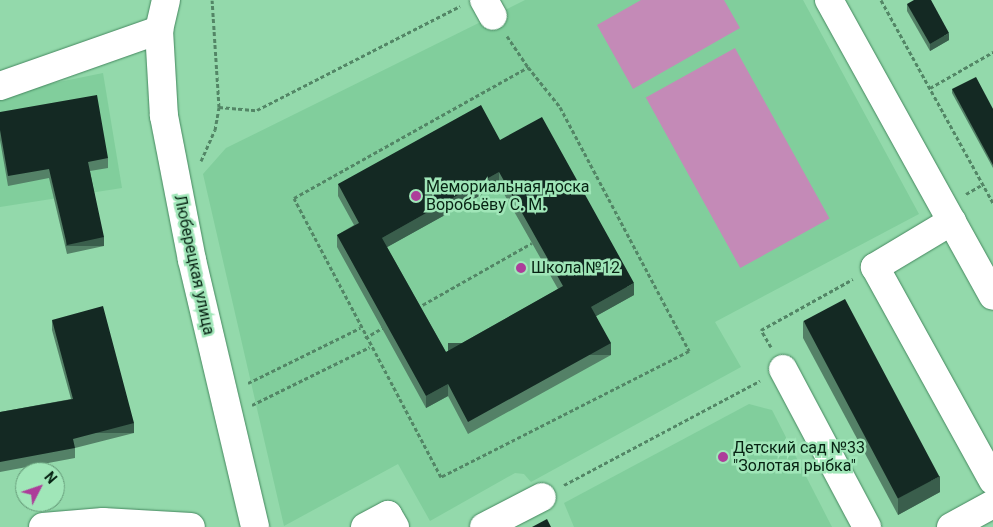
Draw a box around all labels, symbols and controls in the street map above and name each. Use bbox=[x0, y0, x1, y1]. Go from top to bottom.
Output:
place label: Мемориальная доска Воробьёву С. М. bbox=[426, 177, 589, 215]
marker: Мемориальная доска Воробьёву С. М. bbox=[410, 190, 422, 202]
street label: Люберецкая улица bbox=[170, 193, 218, 337]
place label: Школа №12 bbox=[531, 258, 620, 278]
marker: Школа №12 bbox=[515, 262, 527, 274]
place label: Детский сад №33 "Золотая рыбка" bbox=[733, 438, 865, 476]
marker: Детский сад №33 "Золотая рыбка" bbox=[717, 451, 729, 463]
north arrow bbox=[15, 462, 65, 512]
text: N bbox=[41, 469, 60, 487]

